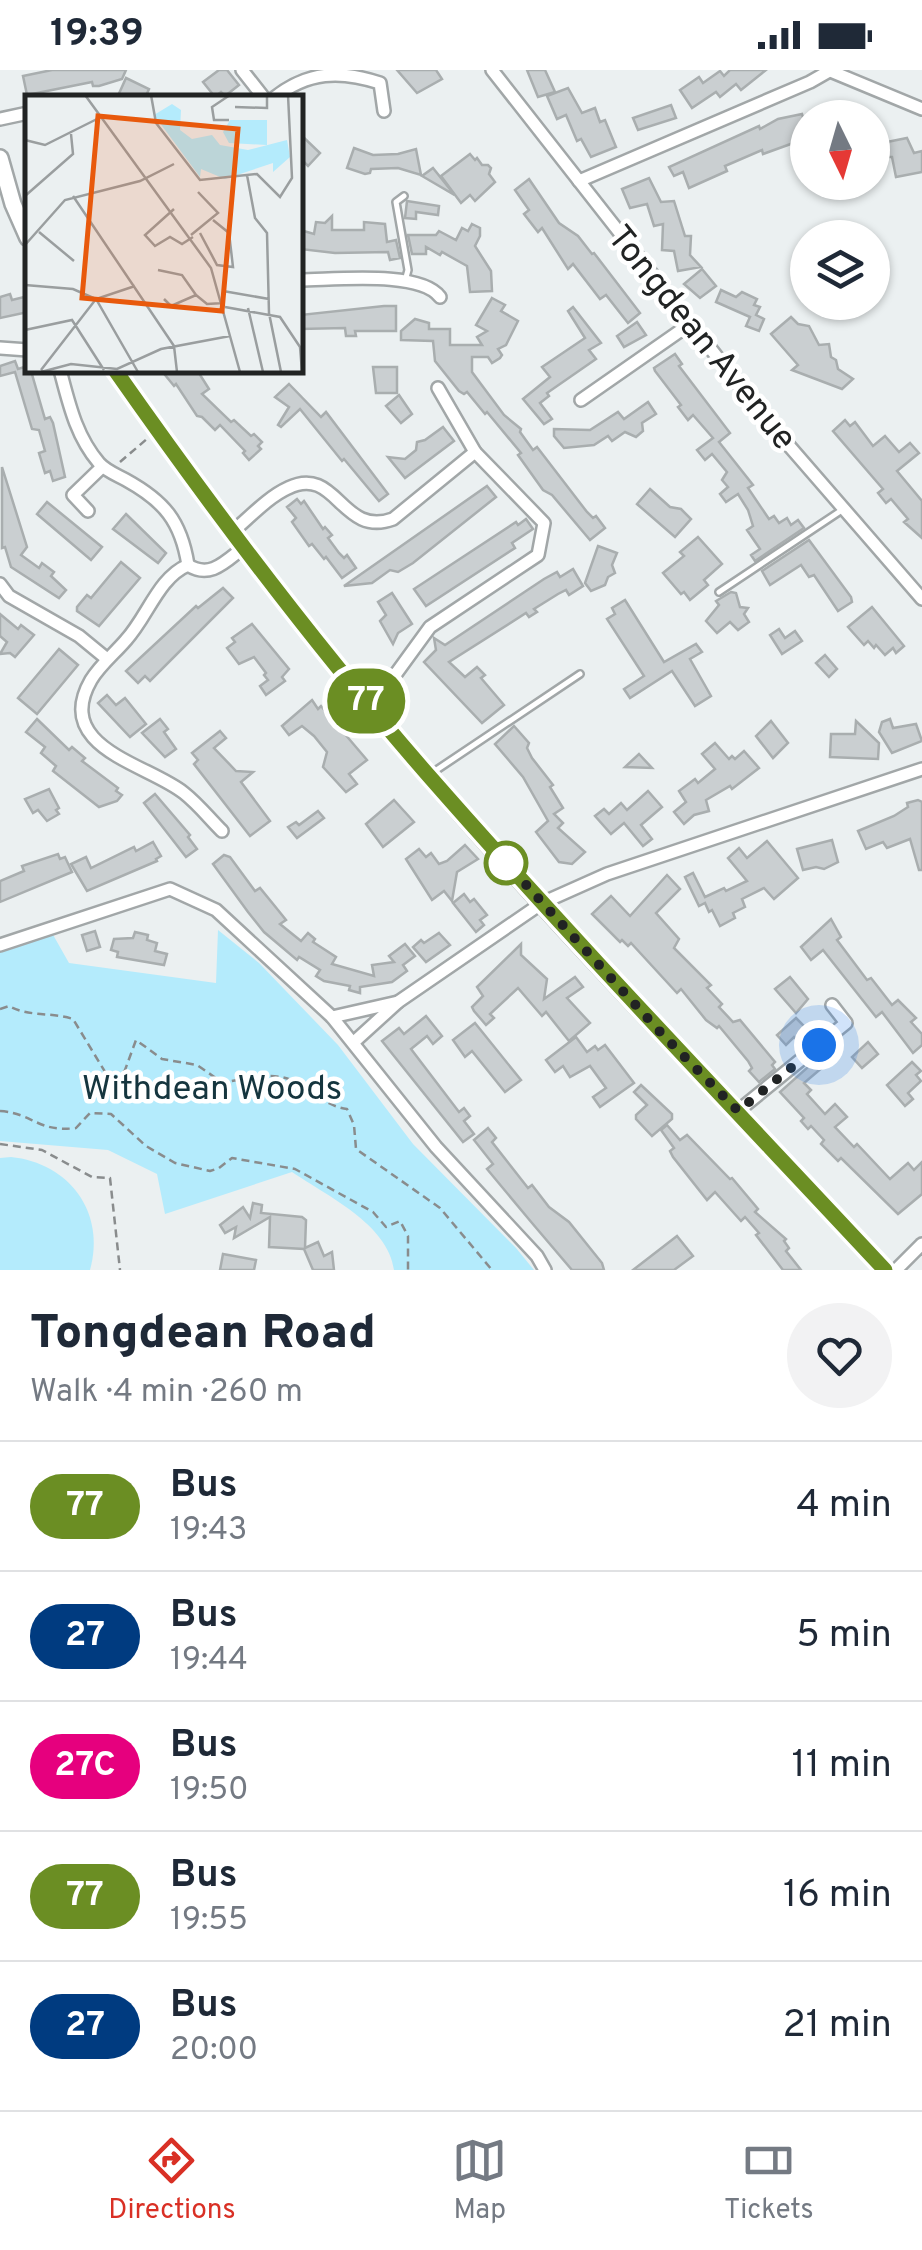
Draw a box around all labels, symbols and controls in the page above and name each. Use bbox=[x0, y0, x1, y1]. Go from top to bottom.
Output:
text: 19:39 bbox=[50, 11, 144, 60]
inset map bbox=[25, 95, 302, 372]
north arrow bbox=[790, 100, 890, 200]
map controls bbox=[790, 100, 890, 320]
street label: Tongdean Avenue bbox=[596, 217, 805, 460]
button: layers bbox=[790, 220, 890, 320]
line badge: 77 bbox=[321, 668, 411, 734]
text: 77 bbox=[347, 679, 385, 723]
unlabelled marker bbox=[485, 842, 527, 884]
your location bbox=[794, 1020, 844, 1070]
park label: Withdean Woods bbox=[82, 1068, 342, 1112]
button: heart bbox=[787, 1303, 892, 1408]
text: Tongdean Road bbox=[30, 1305, 376, 1365]
text: Walk · 4 min · 260 m bbox=[30, 1373, 303, 1413]
text: Bus bbox=[170, 1462, 237, 1511]
text: 4 min bbox=[796, 1482, 892, 1531]
text: 77 bbox=[66, 1484, 104, 1528]
text: 19:43 bbox=[170, 1511, 247, 1551]
text: Bus bbox=[170, 1592, 237, 1641]
text: 5 min bbox=[796, 1612, 892, 1661]
text: 27 bbox=[65, 1614, 105, 1658]
text: 19:44 bbox=[170, 1641, 248, 1681]
text: Bus bbox=[170, 1722, 237, 1771]
text: 11 min bbox=[791, 1742, 892, 1791]
text: 27C bbox=[54, 1744, 116, 1788]
text: 19:50 bbox=[170, 1771, 249, 1811]
text: Bus bbox=[170, 1852, 237, 1901]
text: 16 min bbox=[783, 1872, 892, 1921]
text: 77 bbox=[66, 1874, 104, 1918]
text: 19:55 bbox=[170, 1901, 248, 1941]
text: Bus bbox=[170, 1982, 237, 2031]
text: 21 min bbox=[782, 2002, 892, 2051]
text: 27 bbox=[65, 2004, 105, 2048]
text: 20:00 bbox=[170, 2031, 258, 2071]
tab: Directions bbox=[108, 2133, 236, 2229]
tab: Map bbox=[452, 2133, 507, 2229]
tab: Tickets bbox=[724, 2133, 814, 2229]

